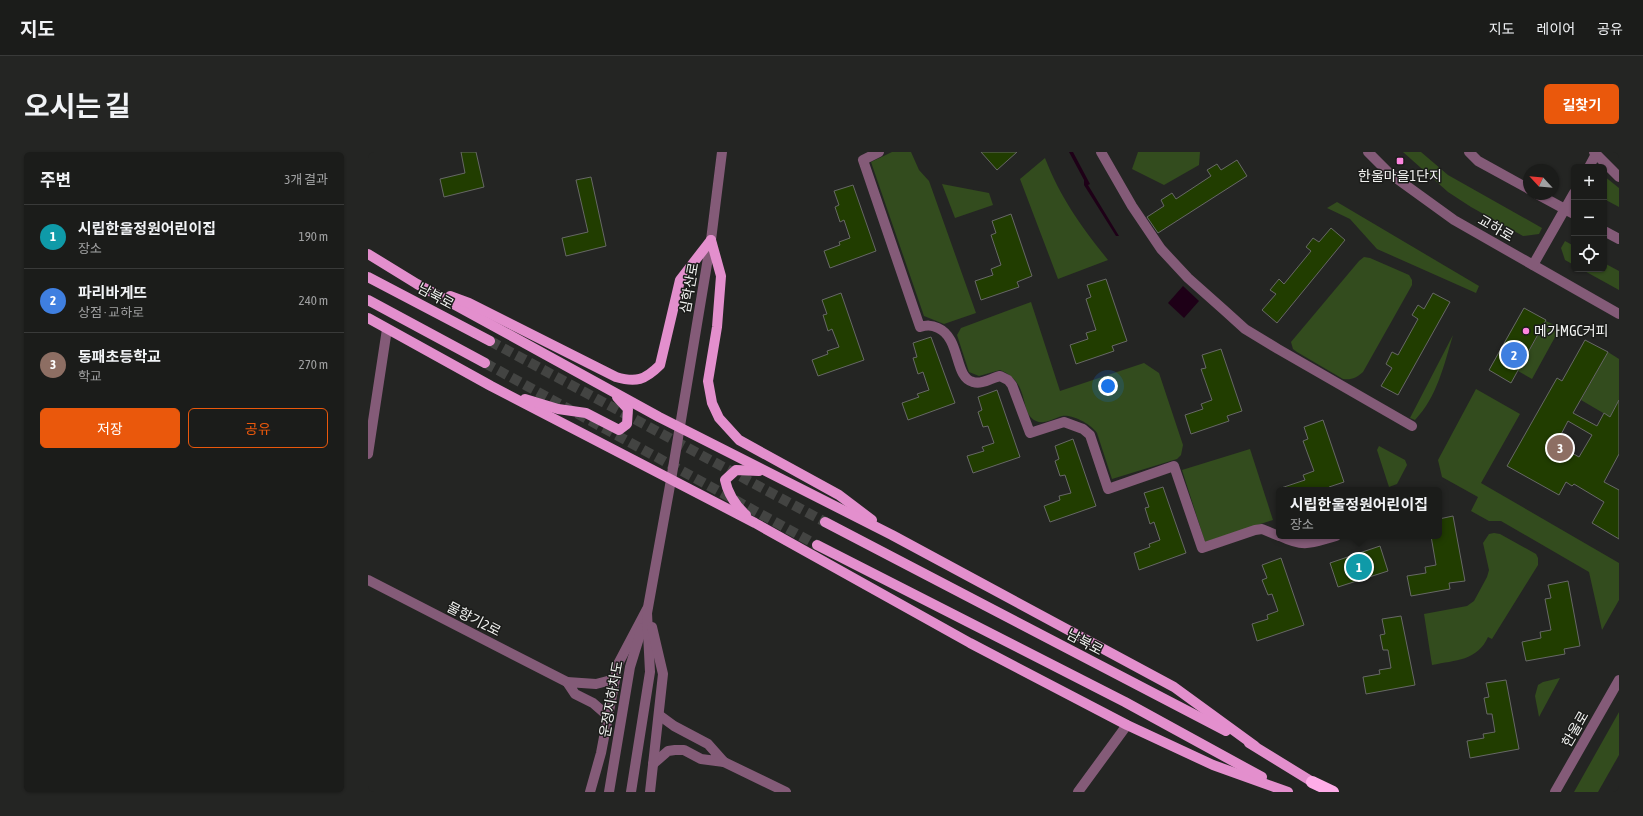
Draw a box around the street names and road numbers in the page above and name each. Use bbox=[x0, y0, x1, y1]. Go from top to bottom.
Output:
street label: 교하로 bbox=[1475, 211, 1517, 245]
street label: 심학산로 bbox=[677, 261, 701, 315]
street label: 남북로 bbox=[415, 280, 457, 312]
street label: 물향기2로 bbox=[444, 599, 504, 639]
street label: 남북로 bbox=[1064, 626, 1106, 658]
street label: 운정지하차도 bbox=[596, 659, 626, 738]
street label: 한울로 bbox=[1558, 708, 1592, 750]

